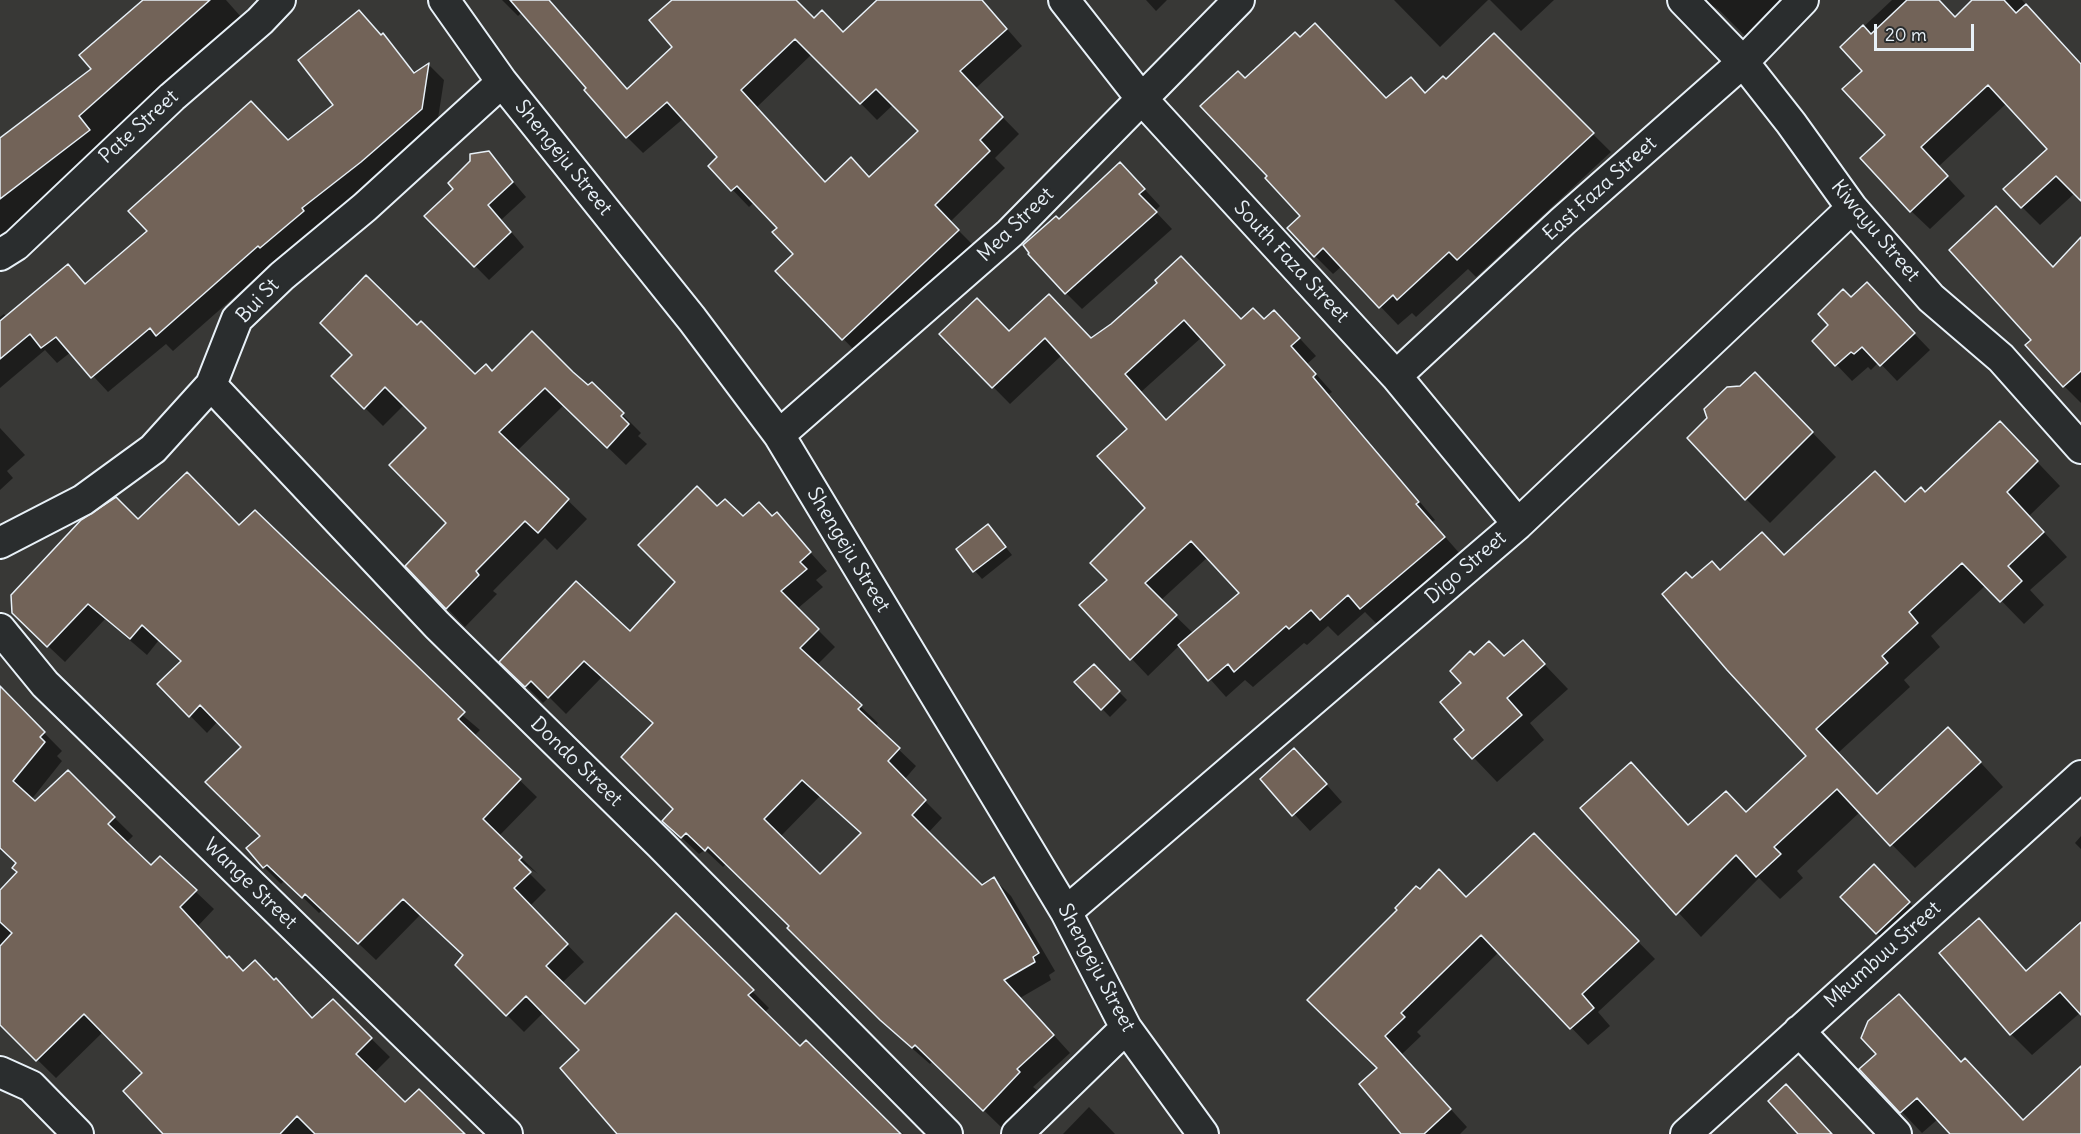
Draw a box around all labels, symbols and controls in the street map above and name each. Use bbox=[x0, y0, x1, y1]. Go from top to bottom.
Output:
scale bar bbox=[1877, 12, 1978, 50]
text: 20 m bbox=[1885, 23, 1927, 46]
street label: Pate Street bbox=[94, 85, 184, 169]
street label: Shengeju Street bbox=[509, 96, 617, 220]
street label: East Faza Street bbox=[1538, 132, 1662, 246]
street label: Kiwayu Street bbox=[1826, 175, 1924, 287]
street label: Mea Street bbox=[973, 183, 1059, 267]
street label: South Faza Street bbox=[1228, 196, 1354, 328]
street label: Bui St bbox=[232, 274, 284, 328]
street label: Shengeju Street bbox=[801, 483, 895, 617]
street label: Digo Street bbox=[1421, 526, 1511, 610]
street label: Dondo Street bbox=[525, 712, 627, 812]
street label: Wange Street bbox=[198, 833, 302, 935]
street label: Mkumbuu Street bbox=[1820, 897, 1946, 1013]
street label: Shengeju Street bbox=[1052, 900, 1140, 1036]

